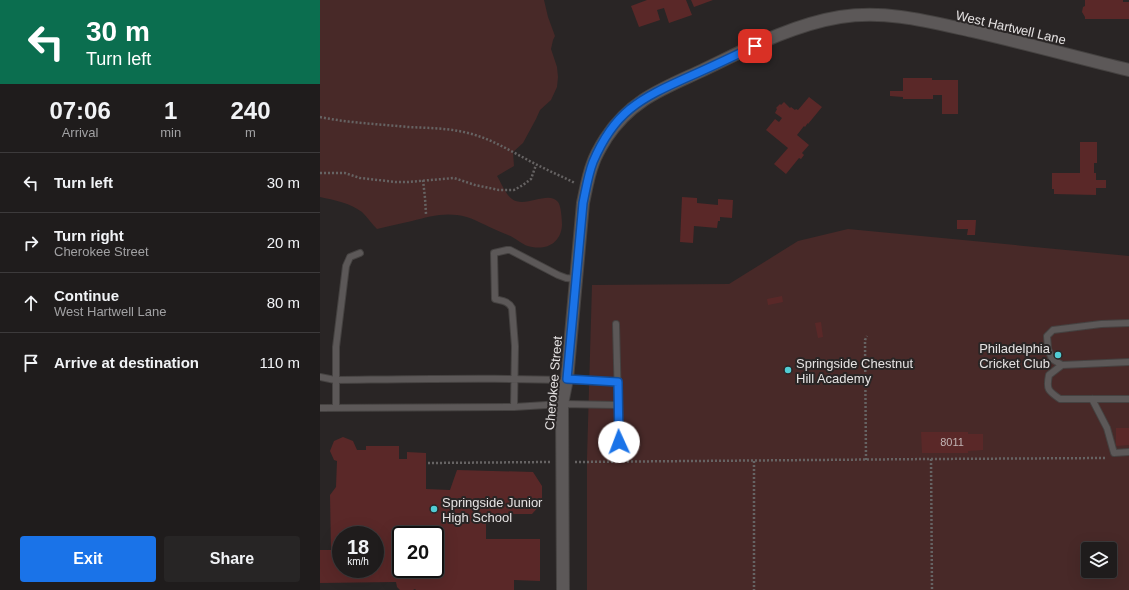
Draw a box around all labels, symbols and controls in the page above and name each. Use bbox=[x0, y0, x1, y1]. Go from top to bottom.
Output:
street label: West Hartwell Lane bbox=[954, 8, 1067, 47]
icon: left bbox=[20, 16, 72, 68]
text: 30 m bbox=[86, 16, 150, 47]
pin bbox=[738, 29, 772, 63]
icon: arrive bbox=[744, 35, 766, 57]
text: Turn left bbox=[86, 49, 151, 69]
text: 07:06 bbox=[49, 97, 111, 124]
text: 1 bbox=[164, 97, 177, 124]
text: 240 bbox=[231, 97, 271, 124]
text: Arrival bbox=[62, 125, 99, 140]
text: min bbox=[160, 125, 181, 140]
text: m bbox=[245, 125, 256, 140]
icon: left bbox=[20, 172, 42, 194]
text: Turn left bbox=[54, 174, 113, 191]
text: 30 m bbox=[267, 174, 300, 191]
text: Turn right bbox=[54, 227, 124, 244]
icon: right bbox=[20, 232, 42, 254]
text: 20 m bbox=[267, 234, 300, 251]
text: Cherokee Street bbox=[54, 244, 149, 259]
text: Continue bbox=[54, 287, 119, 304]
icon: ahead bbox=[20, 292, 42, 314]
text: 80 m bbox=[267, 294, 300, 311]
text: West Hartwell Lane bbox=[54, 304, 166, 319]
street label: Cherokee Street bbox=[542, 335, 565, 431]
place label: Philadelphia Cricket Club bbox=[979, 341, 1051, 371]
marker: Philadelphia Cricket Club bbox=[1053, 350, 1063, 360]
icon: arrive bbox=[20, 352, 42, 374]
text: Arrive at destination bbox=[54, 354, 199, 371]
text: 110 m bbox=[259, 354, 300, 371]
place label: Springside Chestnut Hill Academy bbox=[796, 356, 913, 386]
marker: Springside Chestnut Hill Academy bbox=[783, 365, 793, 375]
position arrow bbox=[598, 421, 640, 463]
house number: 8011 bbox=[940, 436, 964, 448]
place label: Springside Junior High School bbox=[442, 495, 543, 525]
marker: Springside Junior High School bbox=[429, 504, 439, 514]
speed limit sign: 20 bbox=[392, 526, 444, 578]
button: Exit bbox=[20, 536, 156, 582]
button: Share bbox=[164, 536, 300, 582]
text: 18 bbox=[347, 536, 369, 558]
map controls bbox=[1081, 542, 1117, 578]
button: layers bbox=[1081, 542, 1117, 578]
text: km/h bbox=[347, 556, 369, 567]

